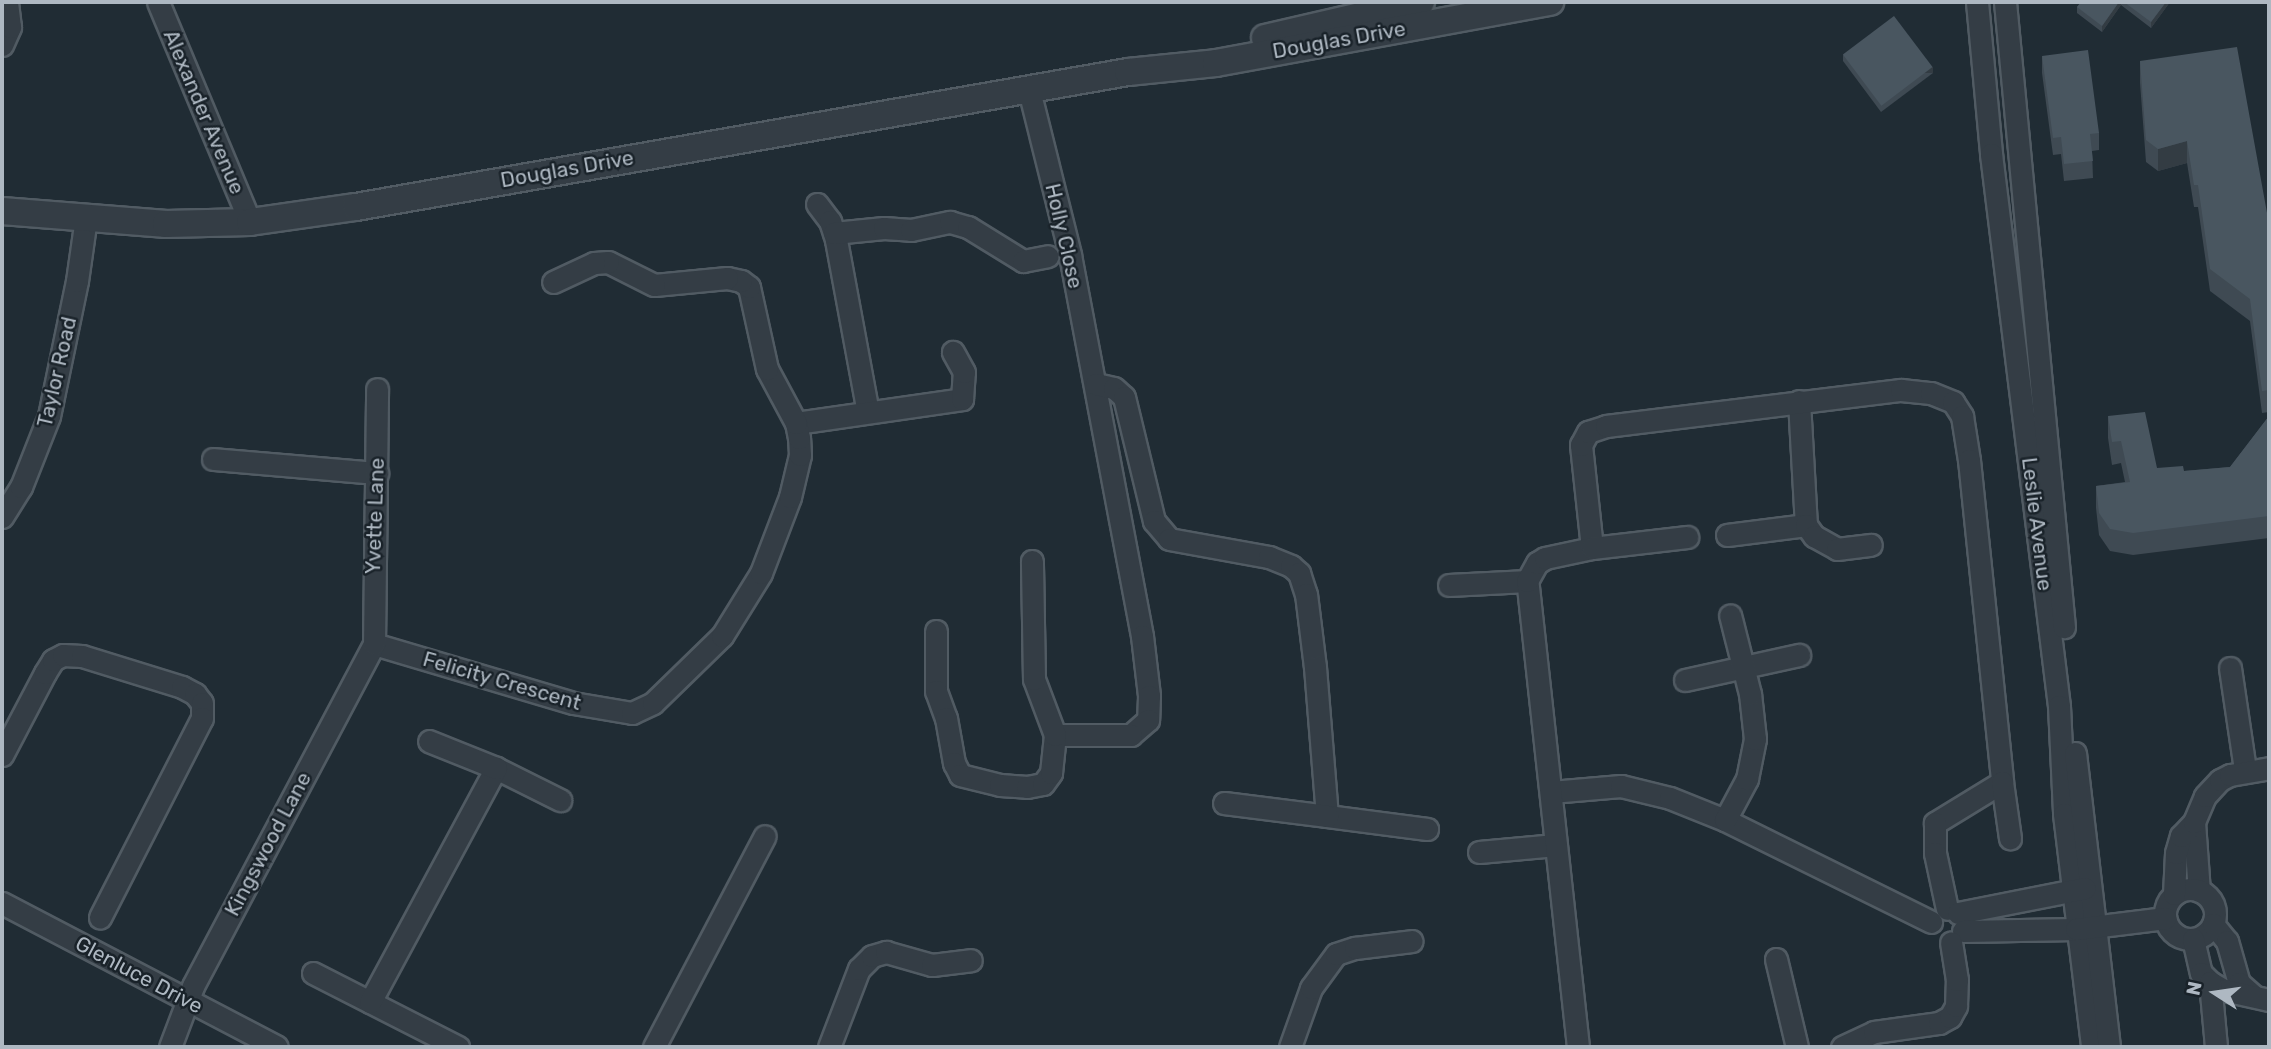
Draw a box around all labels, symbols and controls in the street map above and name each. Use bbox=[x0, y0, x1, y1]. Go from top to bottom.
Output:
street label: Douglas Drive bbox=[1270, 16, 1408, 64]
street label: Alexander Avenue bbox=[158, 26, 250, 198]
street label: Douglas Drive bbox=[498, 145, 636, 193]
street label: Holly Close bbox=[1040, 181, 1088, 291]
street label: Taylor Road bbox=[32, 314, 82, 430]
street label: Leslie Avenue bbox=[2016, 456, 2058, 592]
street label: Yvette Lane bbox=[360, 457, 390, 575]
street label: Felicity Crescent bbox=[420, 646, 584, 716]
street label: Kingswood Lane bbox=[219, 768, 317, 920]
street label: Glenluce Drive bbox=[71, 931, 207, 1019]
north arrow bbox=[2180, 958, 2250, 1028]
text: N bbox=[2181, 979, 2207, 998]

